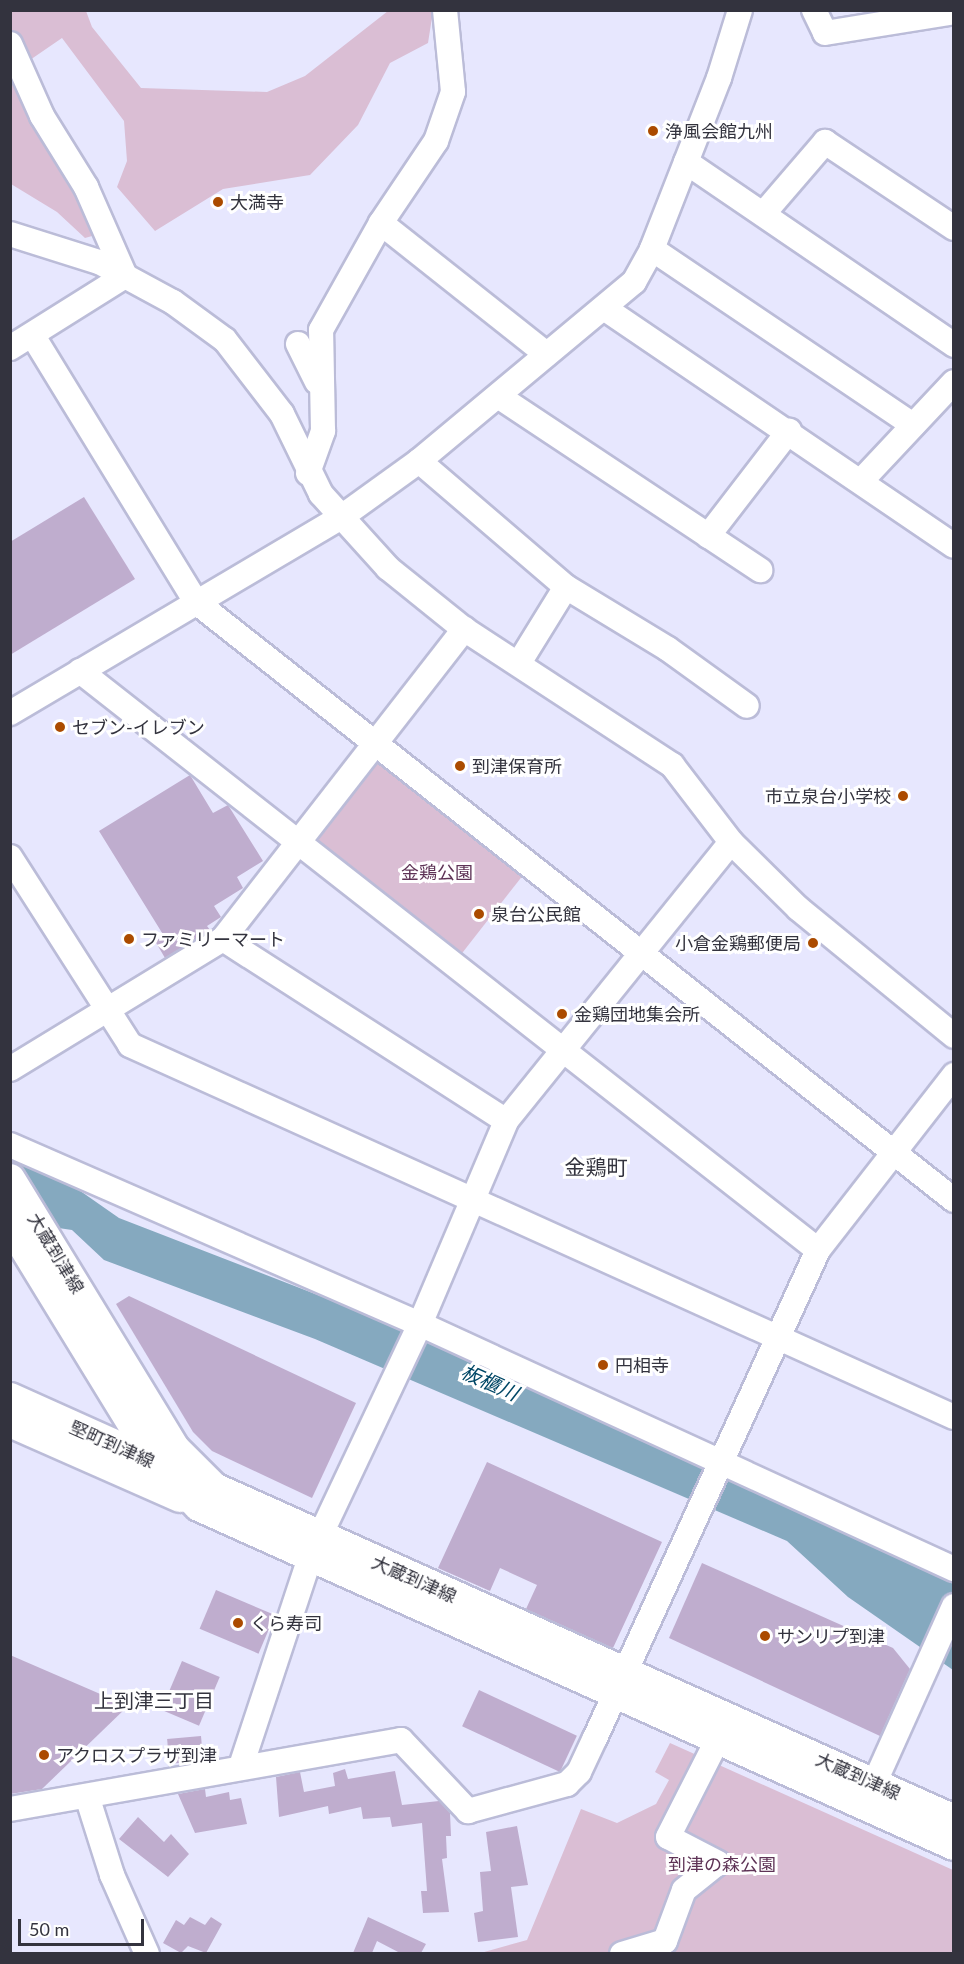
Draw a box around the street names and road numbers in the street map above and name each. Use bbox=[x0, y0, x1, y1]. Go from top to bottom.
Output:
street label: 大蔵到津線 bbox=[24, 1209, 88, 1297]
street label: 堅町到津線 bbox=[66, 1416, 158, 1472]
street label: 大蔵到津線 bbox=[368, 1551, 460, 1607]
street label: 大蔵到津線 bbox=[812, 1748, 904, 1804]

